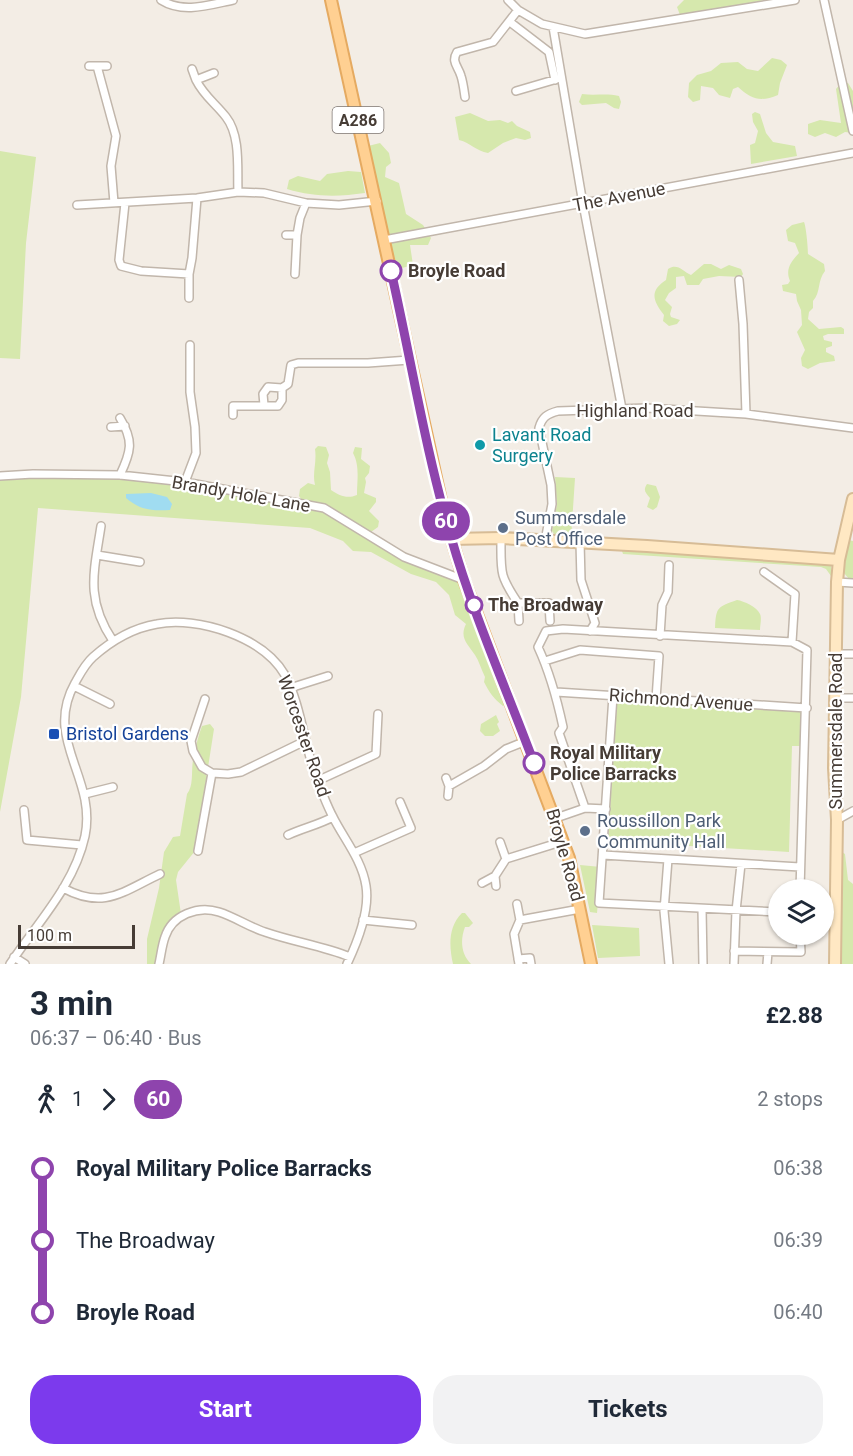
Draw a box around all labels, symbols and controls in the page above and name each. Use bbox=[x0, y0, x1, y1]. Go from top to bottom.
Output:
road number: A286 bbox=[332, 107, 384, 133]
street label: The Avenue bbox=[571, 177, 667, 216]
marker: Broyle Road bbox=[380, 260, 402, 282]
place label: Broyle Road bbox=[408, 260, 505, 281]
street label: Highland Road bbox=[576, 400, 694, 421]
place label: Lavant Road Surgery bbox=[492, 424, 591, 466]
marker: Lavant Road Surgery bbox=[473, 438, 487, 452]
street label: Brandy Hole Lane bbox=[170, 471, 312, 516]
line badge: 60 bbox=[419, 502, 473, 540]
place label: Summersdale Post Office bbox=[515, 507, 626, 549]
text: 60 bbox=[434, 509, 458, 533]
marker: Summersdale Post Office bbox=[496, 521, 510, 535]
place label: The Broadway bbox=[488, 594, 604, 615]
marker: The Broadway bbox=[465, 596, 483, 614]
street label: Summersdale Road bbox=[825, 653, 846, 809]
street label: Worcester Road bbox=[274, 672, 335, 800]
street label: Richmond Avenue bbox=[608, 684, 754, 715]
place label: Bristol Gardens bbox=[66, 723, 189, 744]
marker: Bristol Gardens bbox=[47, 727, 61, 741]
place label: Royal Military Police Barracks bbox=[550, 742, 677, 784]
marker: Royal Military Police Barracks bbox=[523, 752, 545, 774]
street label: Broyle Road bbox=[542, 806, 589, 904]
place label: Roussillon Park Community Hall bbox=[597, 810, 725, 852]
marker: Roussillon Park Community Hall bbox=[578, 824, 592, 838]
map controls bbox=[768, 879, 834, 945]
button: layers bbox=[768, 879, 834, 945]
scale bar bbox=[18, 922, 135, 950]
text: 100 m bbox=[27, 926, 72, 945]
text: 3 min bbox=[30, 984, 113, 1023]
text: £2.88 bbox=[766, 1003, 823, 1028]
text: 06:37 – 06:40 · Bus bbox=[30, 1026, 202, 1050]
icon: walk bbox=[30, 1083, 63, 1116]
icon: forward bbox=[92, 1083, 125, 1116]
text: 1 bbox=[72, 1087, 83, 1111]
text: 60 bbox=[146, 1087, 170, 1111]
text: 2 stops bbox=[757, 1087, 823, 1111]
text: Royal Military Police Barracks bbox=[76, 1156, 372, 1181]
text: 06:38 bbox=[773, 1156, 823, 1180]
text: The Broadway bbox=[76, 1228, 215, 1253]
text: 06:39 bbox=[773, 1228, 823, 1252]
text: Broyle Road bbox=[76, 1300, 195, 1325]
text: 06:40 bbox=[773, 1300, 823, 1324]
button: Start bbox=[30, 1375, 421, 1444]
button: Tickets bbox=[433, 1375, 823, 1444]

